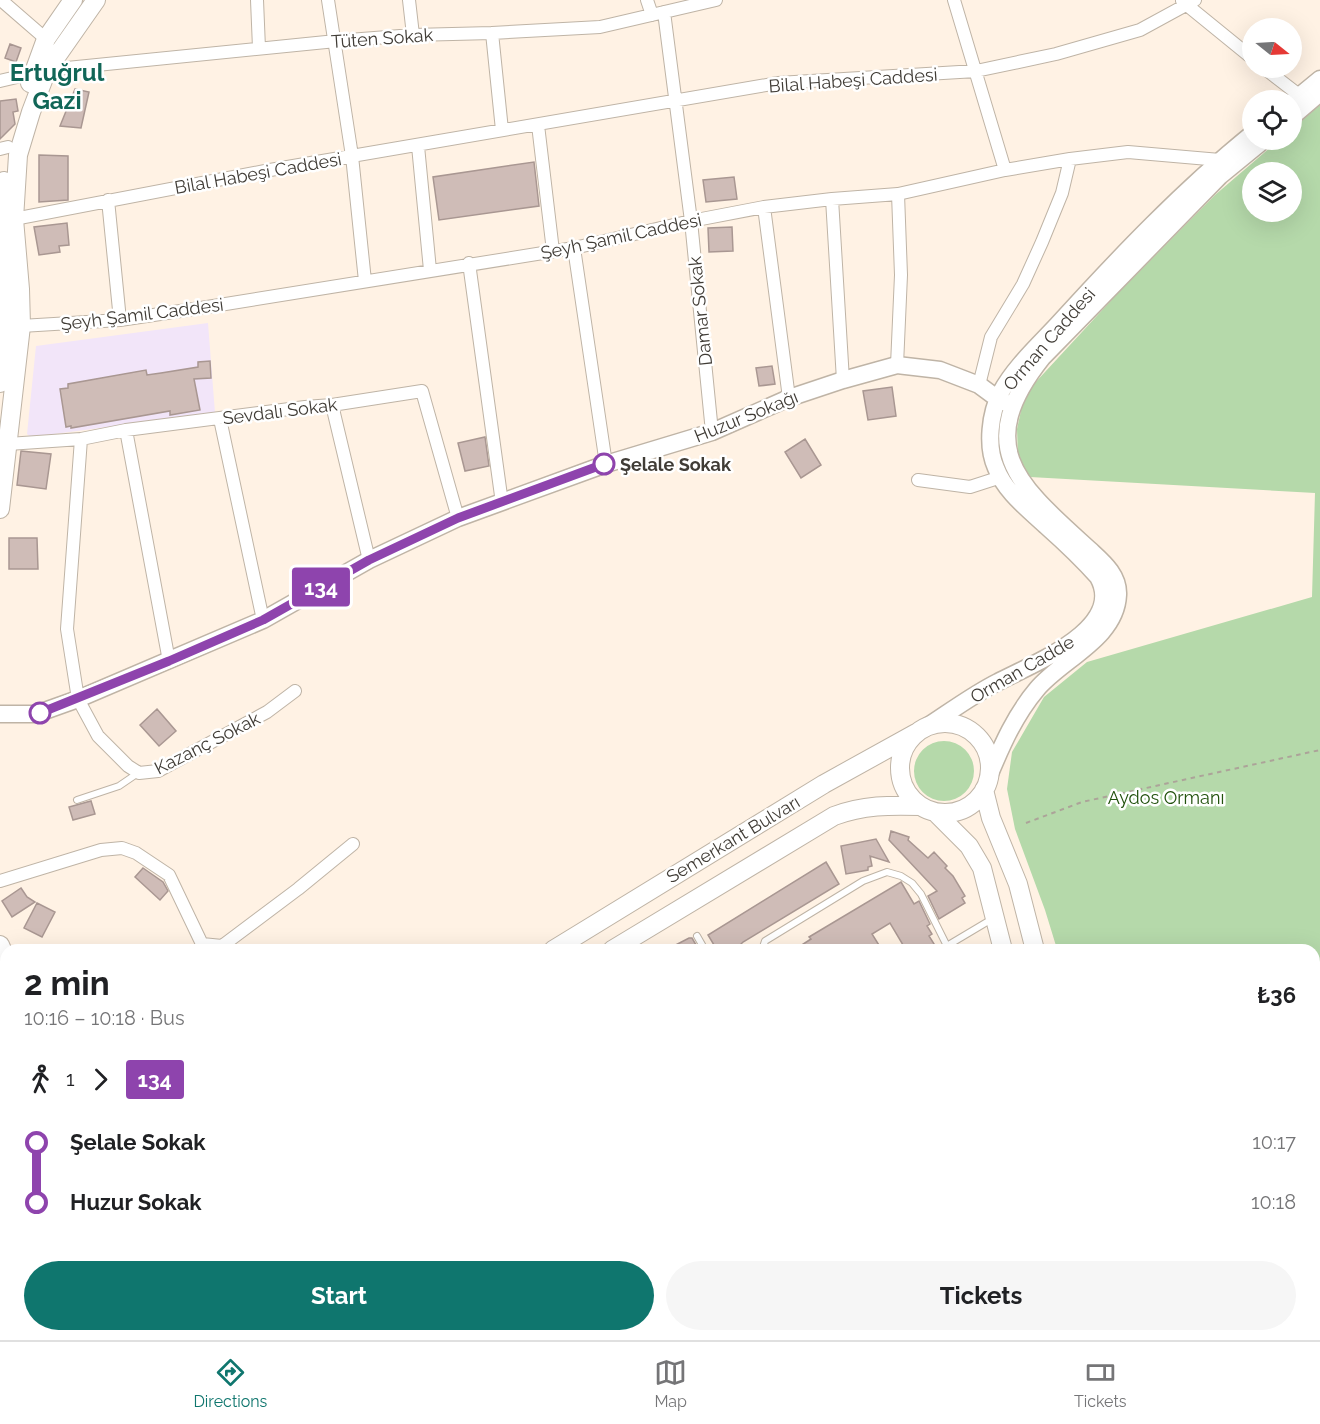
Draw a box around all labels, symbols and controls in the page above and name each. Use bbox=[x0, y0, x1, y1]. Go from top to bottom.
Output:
north arrow bbox=[1242, 18, 1302, 78]
map controls bbox=[1242, 18, 1302, 222]
street label: Tüten Sokak bbox=[330, 24, 434, 52]
district label: Ertuğrul Gazi bbox=[10, 58, 105, 115]
street label: Bilal Habeşi Caddesi bbox=[768, 64, 938, 96]
button: locate bbox=[1242, 90, 1302, 150]
street label: Bilal Habeşi Caddesi bbox=[173, 148, 343, 198]
button: layers bbox=[1242, 162, 1302, 222]
street label: Şeyh Şamil Caddesi bbox=[539, 209, 703, 263]
street label: Damar Sokak bbox=[684, 255, 716, 367]
street label: Orman Caddesi bbox=[999, 283, 1099, 395]
street label: Şeyh Şamil Caddesi bbox=[59, 294, 225, 334]
street label: Huzur Sokağı bbox=[691, 386, 801, 446]
street label: Sevdalı Sokak bbox=[221, 393, 339, 428]
marker: Şelale Sokak bbox=[593, 453, 615, 475]
place label: Şelale Sokak bbox=[620, 454, 732, 475]
line badge: 134 bbox=[286, 568, 356, 606]
text: 134 bbox=[304, 575, 338, 600]
street label: Orman Cadde bbox=[966, 631, 1078, 707]
unlabelled marker bbox=[29, 702, 51, 724]
street label: Kazanç Sokak bbox=[151, 707, 264, 779]
park label: Aydos Ormanı bbox=[1108, 787, 1224, 808]
street label: Semerkant Bulvarı bbox=[662, 791, 804, 887]
text: 2 min bbox=[24, 964, 110, 1003]
text: ₺36 bbox=[1257, 982, 1296, 1008]
text: 10:16 – 10:18 · Bus bbox=[24, 1006, 185, 1030]
icon: walk bbox=[24, 1063, 57, 1096]
icon: forward bbox=[84, 1063, 117, 1096]
text: 1 bbox=[66, 1067, 75, 1091]
text: 134 bbox=[138, 1067, 172, 1092]
text: Şelale Sokak bbox=[70, 1129, 206, 1155]
text: 10:17 bbox=[1252, 1130, 1296, 1154]
text: Huzur Sokak bbox=[70, 1189, 202, 1215]
text: 10:18 bbox=[1251, 1190, 1296, 1214]
button: Start bbox=[24, 1261, 654, 1330]
button: Tickets bbox=[666, 1261, 1296, 1330]
tab: Directions bbox=[193, 1356, 267, 1411]
tab: Map bbox=[654, 1356, 687, 1411]
tab: Tickets bbox=[1074, 1356, 1127, 1411]

